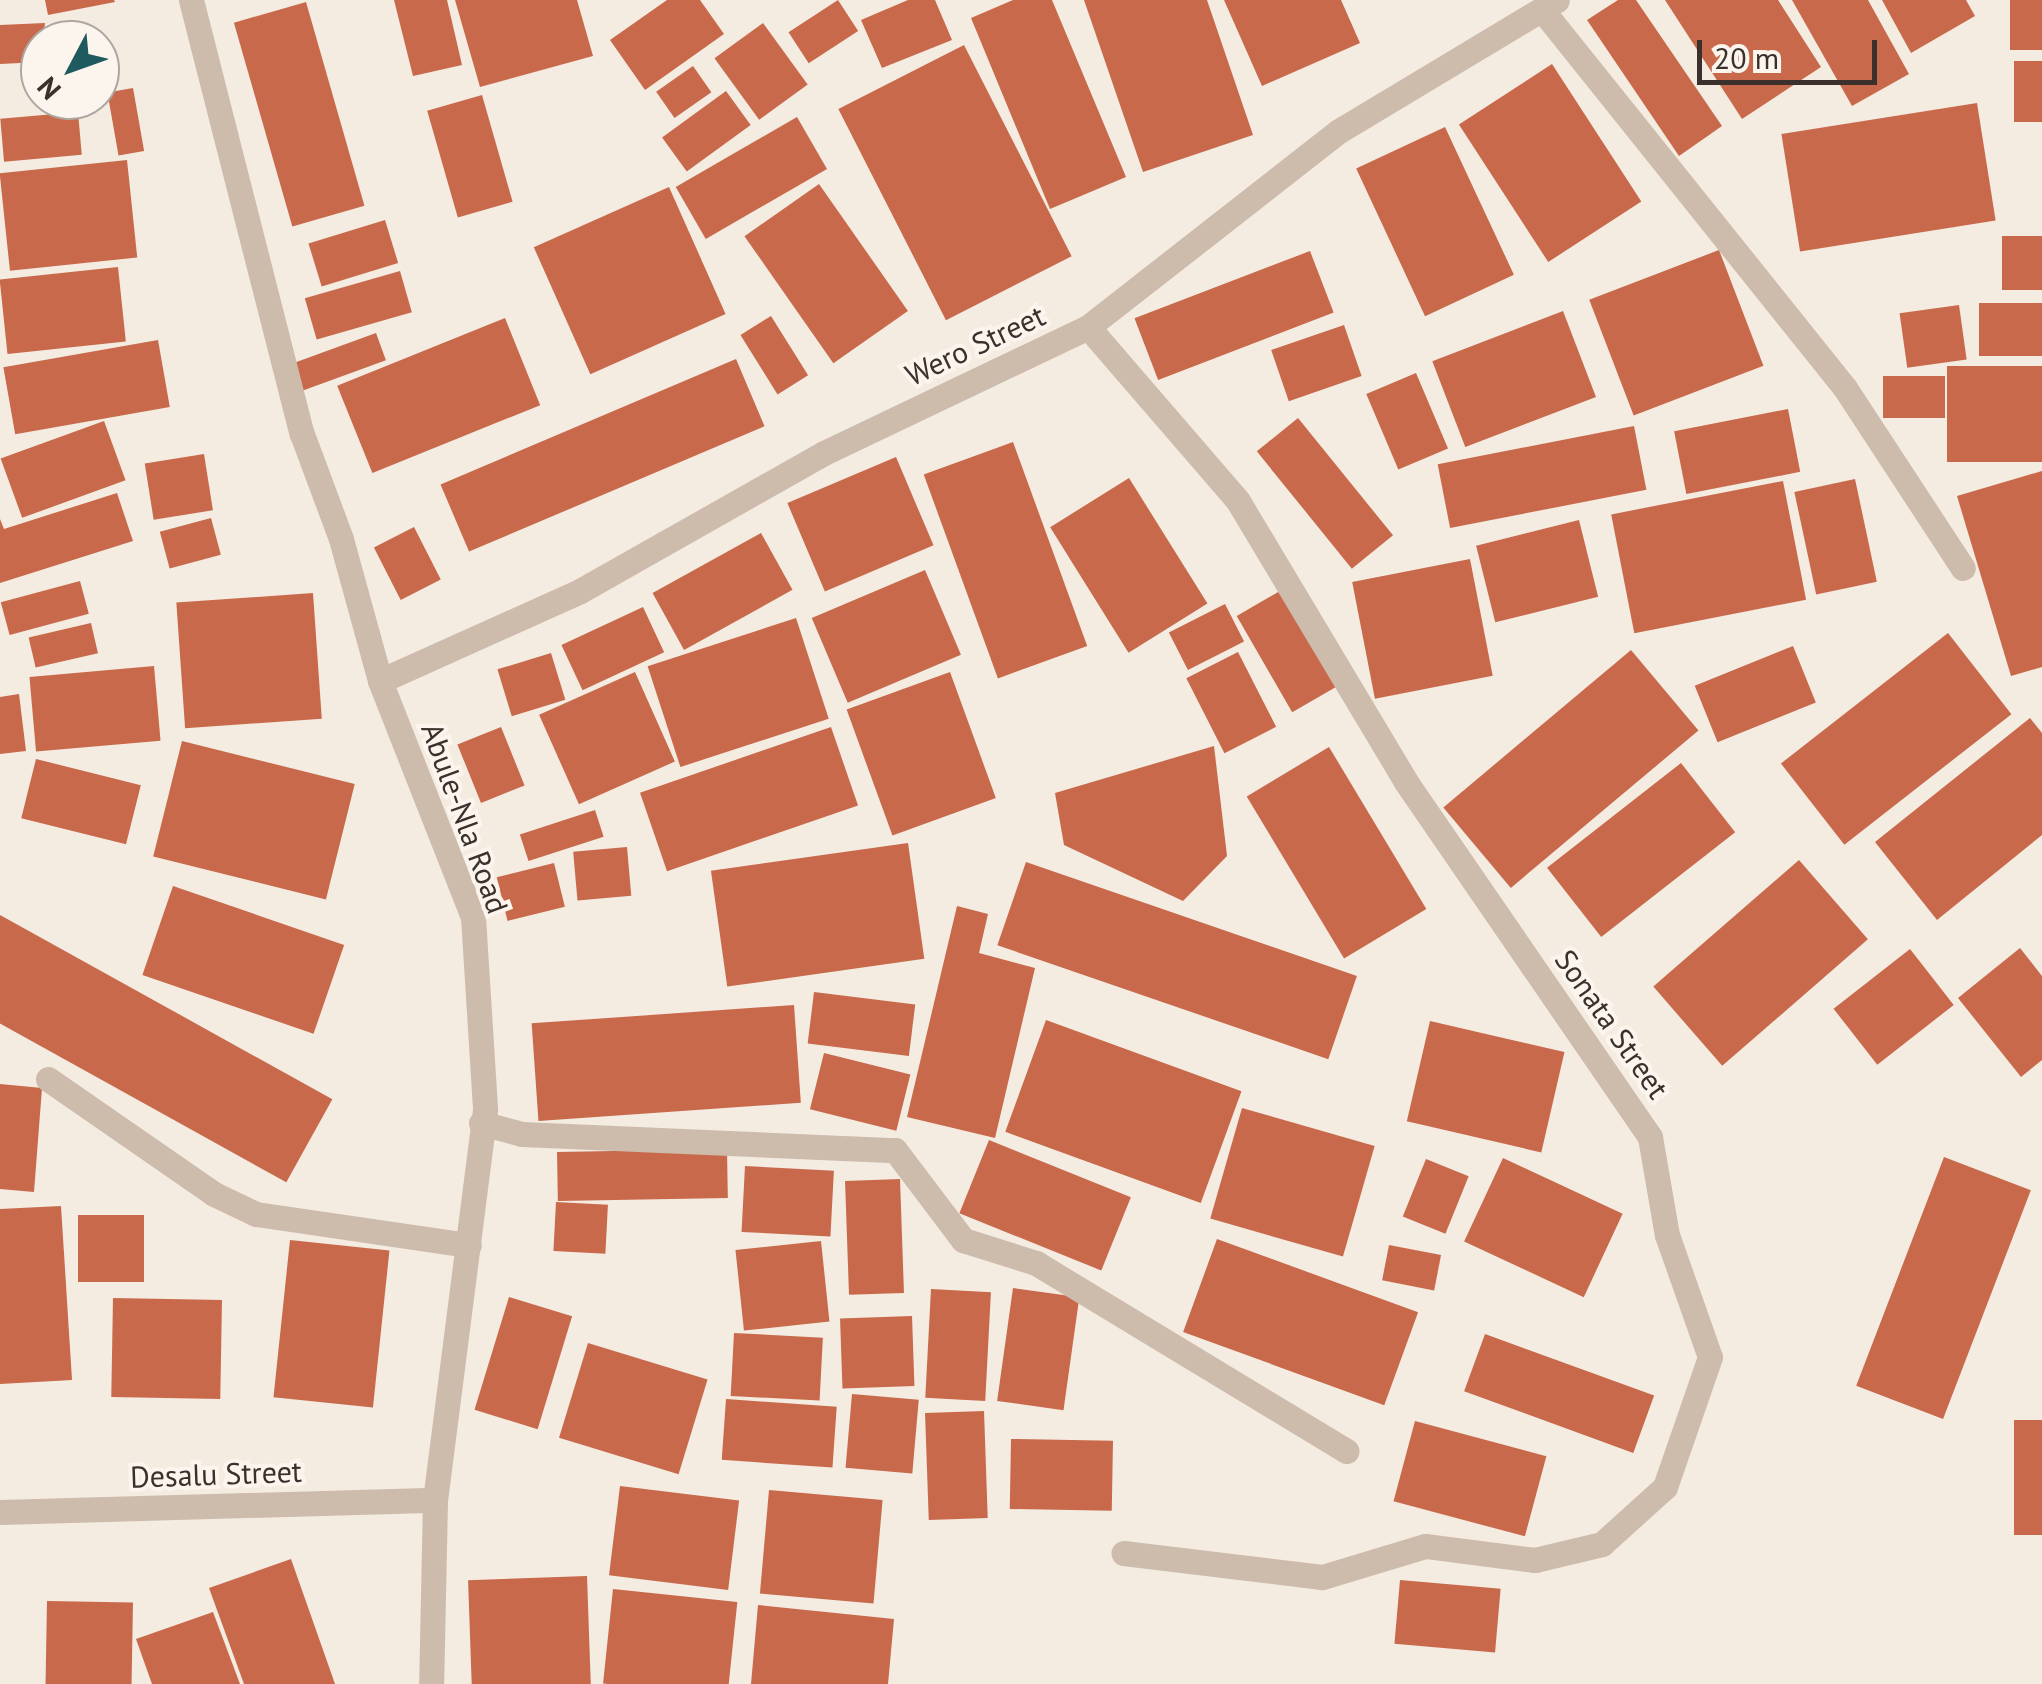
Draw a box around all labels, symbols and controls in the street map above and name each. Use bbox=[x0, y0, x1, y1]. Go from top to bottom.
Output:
north arrow bbox=[20, 20, 120, 120]
scale bar bbox=[1702, 20, 1882, 82]
text: 20 m bbox=[1714, 38, 1779, 77]
text: N bbox=[28, 70, 68, 108]
street label: Wero Street bbox=[900, 297, 1050, 393]
street label: Abule-Nla Road bbox=[414, 718, 516, 918]
street label: Sonata Street bbox=[1548, 943, 1676, 1105]
street label: Desalu Street bbox=[129, 1453, 303, 1495]

